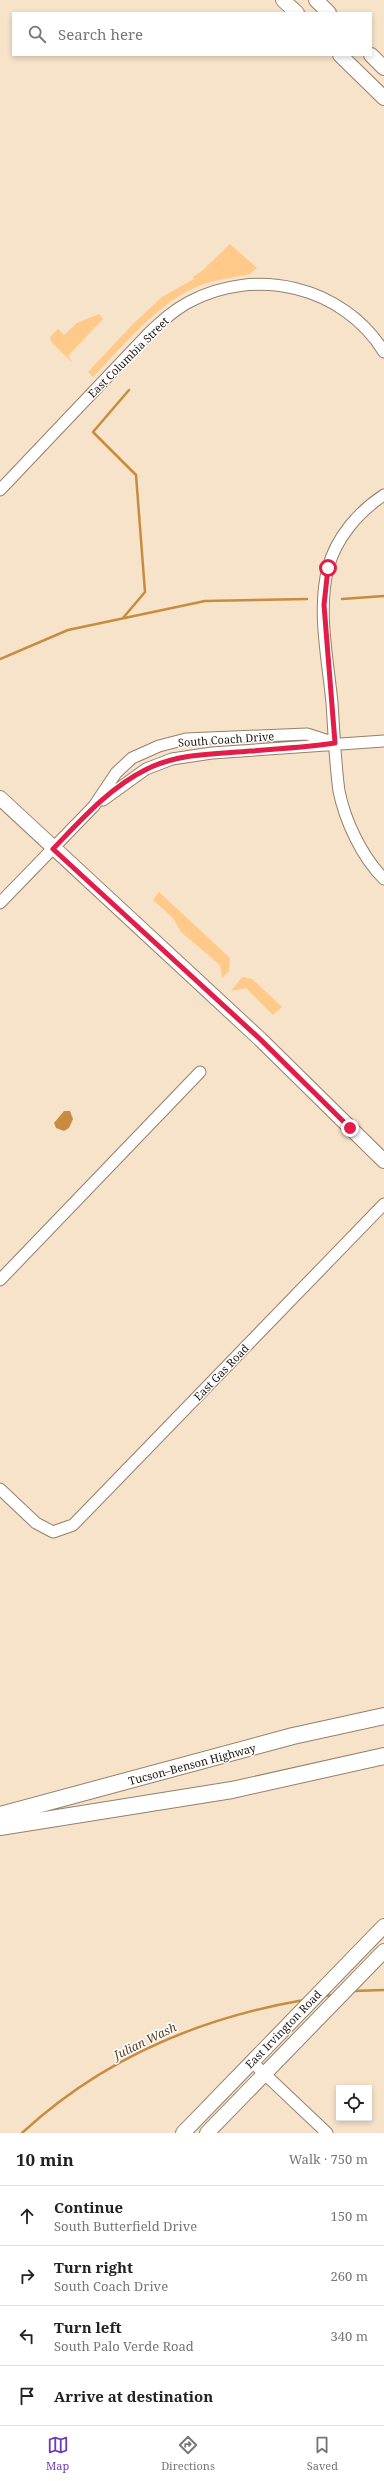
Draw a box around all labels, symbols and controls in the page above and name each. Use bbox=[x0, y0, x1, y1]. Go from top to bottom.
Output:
search box bbox=[12, 12, 372, 56]
icon: search bbox=[26, 23, 48, 45]
text: Search here bbox=[58, 24, 143, 44]
street label: East Columbia Street bbox=[84, 313, 172, 401]
route start bbox=[319, 559, 337, 577]
street label: South Coach Drive bbox=[177, 728, 275, 750]
route end bbox=[341, 1119, 359, 1137]
street label: East Gas Road bbox=[190, 1340, 252, 1404]
street label: Tucson–Benson Highway bbox=[127, 1740, 258, 1788]
street label: East Irvington Road bbox=[242, 1986, 325, 2071]
water label: Julian Wash bbox=[109, 2019, 179, 2064]
map controls bbox=[336, 2085, 372, 2121]
button: locate bbox=[336, 2085, 372, 2121]
text: 10 min bbox=[16, 2148, 74, 2171]
text: Walk · 750 m bbox=[289, 2150, 368, 2168]
text: Continue bbox=[54, 2197, 123, 2217]
icon: ahead bbox=[16, 2205, 38, 2227]
text: 150 m bbox=[331, 2207, 368, 2225]
text: South Butterfield Drive bbox=[54, 2217, 197, 2235]
text: Turn right bbox=[54, 2257, 133, 2277]
icon: right bbox=[16, 2265, 38, 2287]
text: 260 m bbox=[331, 2267, 368, 2285]
text: South Coach Drive bbox=[54, 2277, 168, 2295]
text: Turn left bbox=[54, 2317, 122, 2337]
icon: left bbox=[16, 2325, 38, 2347]
text: 340 m bbox=[331, 2327, 368, 2345]
text: South Palo Verde Road bbox=[54, 2337, 194, 2355]
icon: arrive bbox=[16, 2385, 38, 2407]
text: Arrive at destination bbox=[54, 2386, 213, 2406]
tab: Map bbox=[46, 2434, 69, 2473]
tab: Directions bbox=[161, 2434, 215, 2473]
tab: Saved bbox=[307, 2434, 338, 2473]

